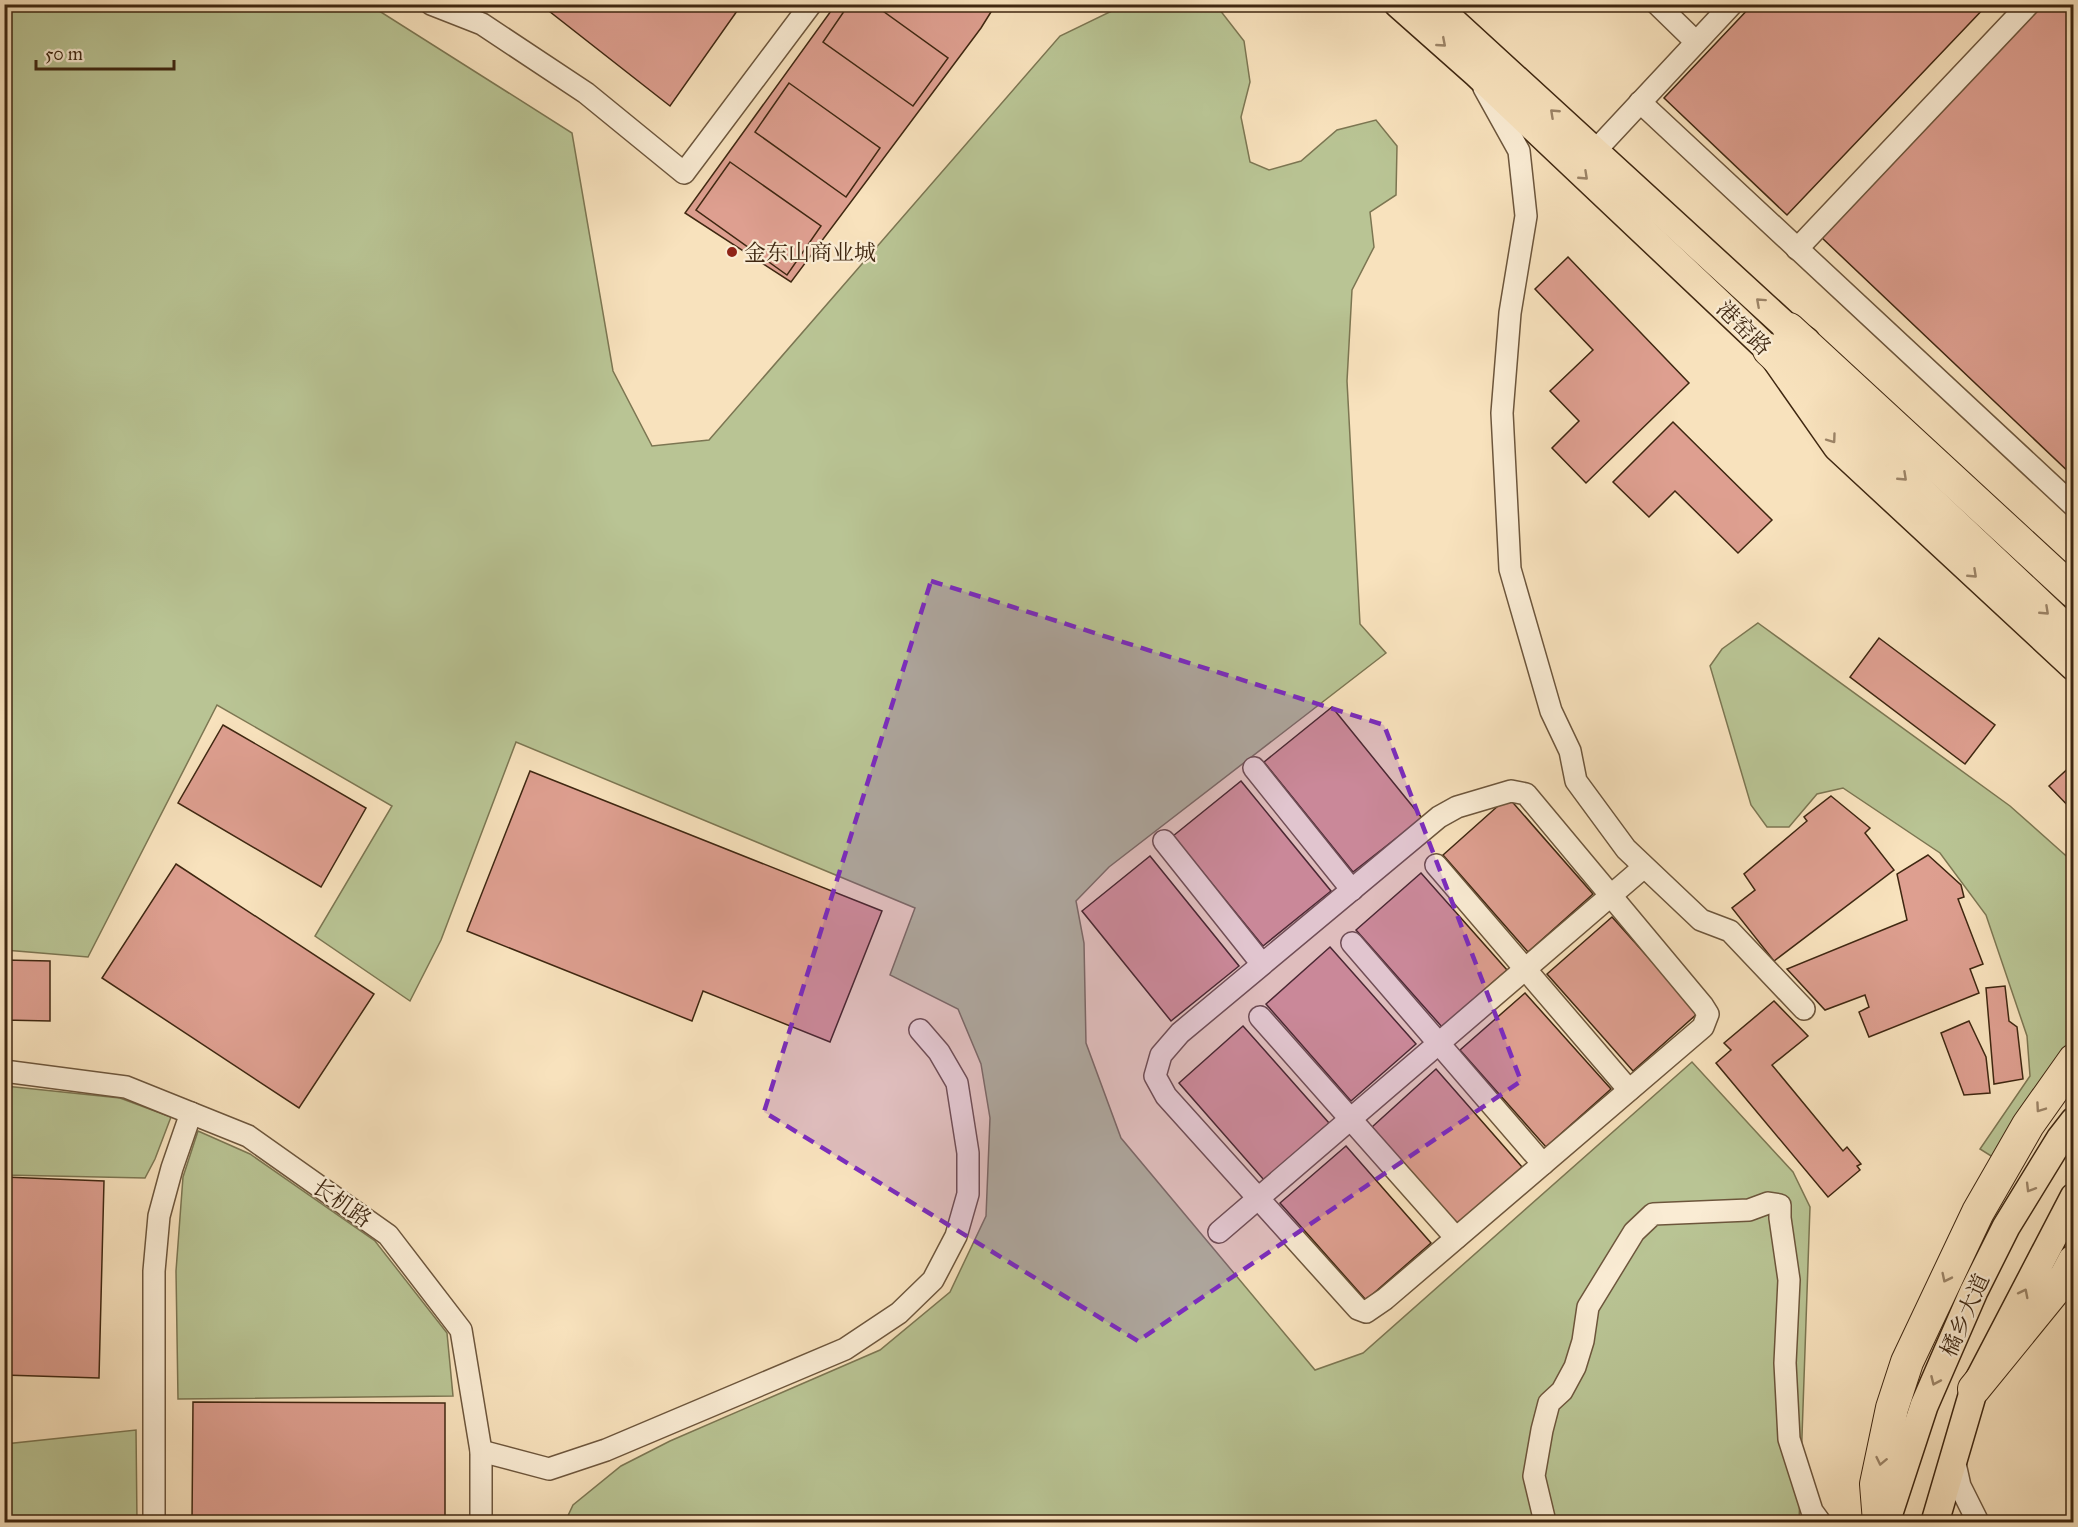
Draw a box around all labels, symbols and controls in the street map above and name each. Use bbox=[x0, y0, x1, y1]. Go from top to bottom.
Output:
scale bar bbox=[36, 33, 174, 71]
one-way arrow bbox=[1435, 36, 1445, 47]
text: 50 m bbox=[45, 43, 83, 65]
one-way arrow bbox=[1550, 109, 1561, 120]
one-way arrow bbox=[1578, 169, 1588, 180]
place label: 金东山商业城 bbox=[744, 239, 876, 266]
marker: 金东山商业城 bbox=[725, 245, 739, 259]
street label: 港窑路 bbox=[1711, 295, 1777, 361]
one-way arrow bbox=[1756, 298, 1766, 309]
one-way arrow bbox=[1825, 433, 1836, 444]
one-way arrow bbox=[1896, 470, 1907, 481]
one-way arrow bbox=[1966, 566, 1977, 577]
one-way arrow bbox=[2038, 604, 2048, 615]
one-way arrow bbox=[2036, 1101, 2047, 1112]
street label: 长机路 bbox=[307, 1173, 377, 1233]
one-way arrow bbox=[2025, 1182, 2037, 1192]
street label: 橘乡大道 bbox=[1935, 1269, 1995, 1361]
one-way arrow bbox=[1941, 1272, 1953, 1283]
one-way arrow bbox=[2017, 1288, 2028, 1299]
one-way arrow bbox=[1930, 1375, 1942, 1386]
one-way arrow bbox=[1875, 1456, 1888, 1466]

